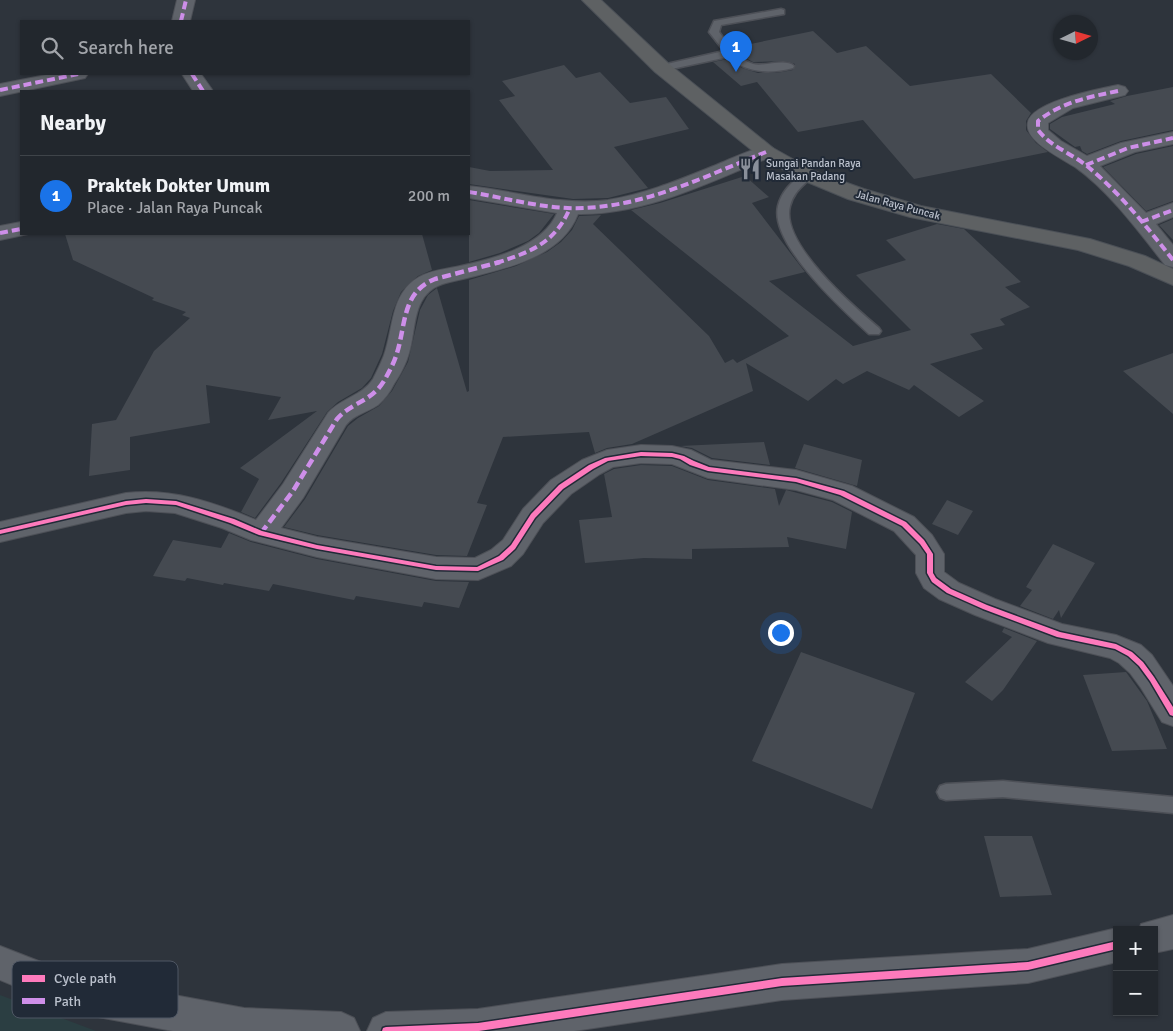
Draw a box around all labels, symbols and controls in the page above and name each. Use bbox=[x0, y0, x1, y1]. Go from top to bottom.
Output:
north arrow bbox=[1053, 15, 1098, 60]
search box bbox=[20, 20, 470, 75]
pin: 1 bbox=[720, 31, 752, 72]
icon: search bbox=[38, 34, 66, 62]
text: Search here bbox=[78, 36, 174, 60]
text: Nearby bbox=[40, 110, 106, 136]
restaurant icon: Sungai Pandan Raya Masakan Padang bbox=[737, 156, 763, 182]
place label: Sungai Pandan Raya Masakan Padang bbox=[766, 157, 861, 183]
text: Praktek Dokter Umum bbox=[87, 174, 270, 198]
text: 1 bbox=[52, 186, 60, 206]
text: 200 m bbox=[408, 186, 450, 206]
street label: Jalan Raya Puncak bbox=[854, 187, 942, 223]
text: Place · Jalan Raya Puncak bbox=[87, 198, 263, 218]
your location bbox=[768, 620, 794, 646]
map controls bbox=[1113, 926, 1158, 1016]
button: + bbox=[1113, 926, 1158, 971]
legend bbox=[12, 961, 178, 1018]
text: Cycle path bbox=[54, 970, 116, 987]
button: − bbox=[1113, 971, 1158, 1016]
text: Path bbox=[54, 993, 81, 1010]

